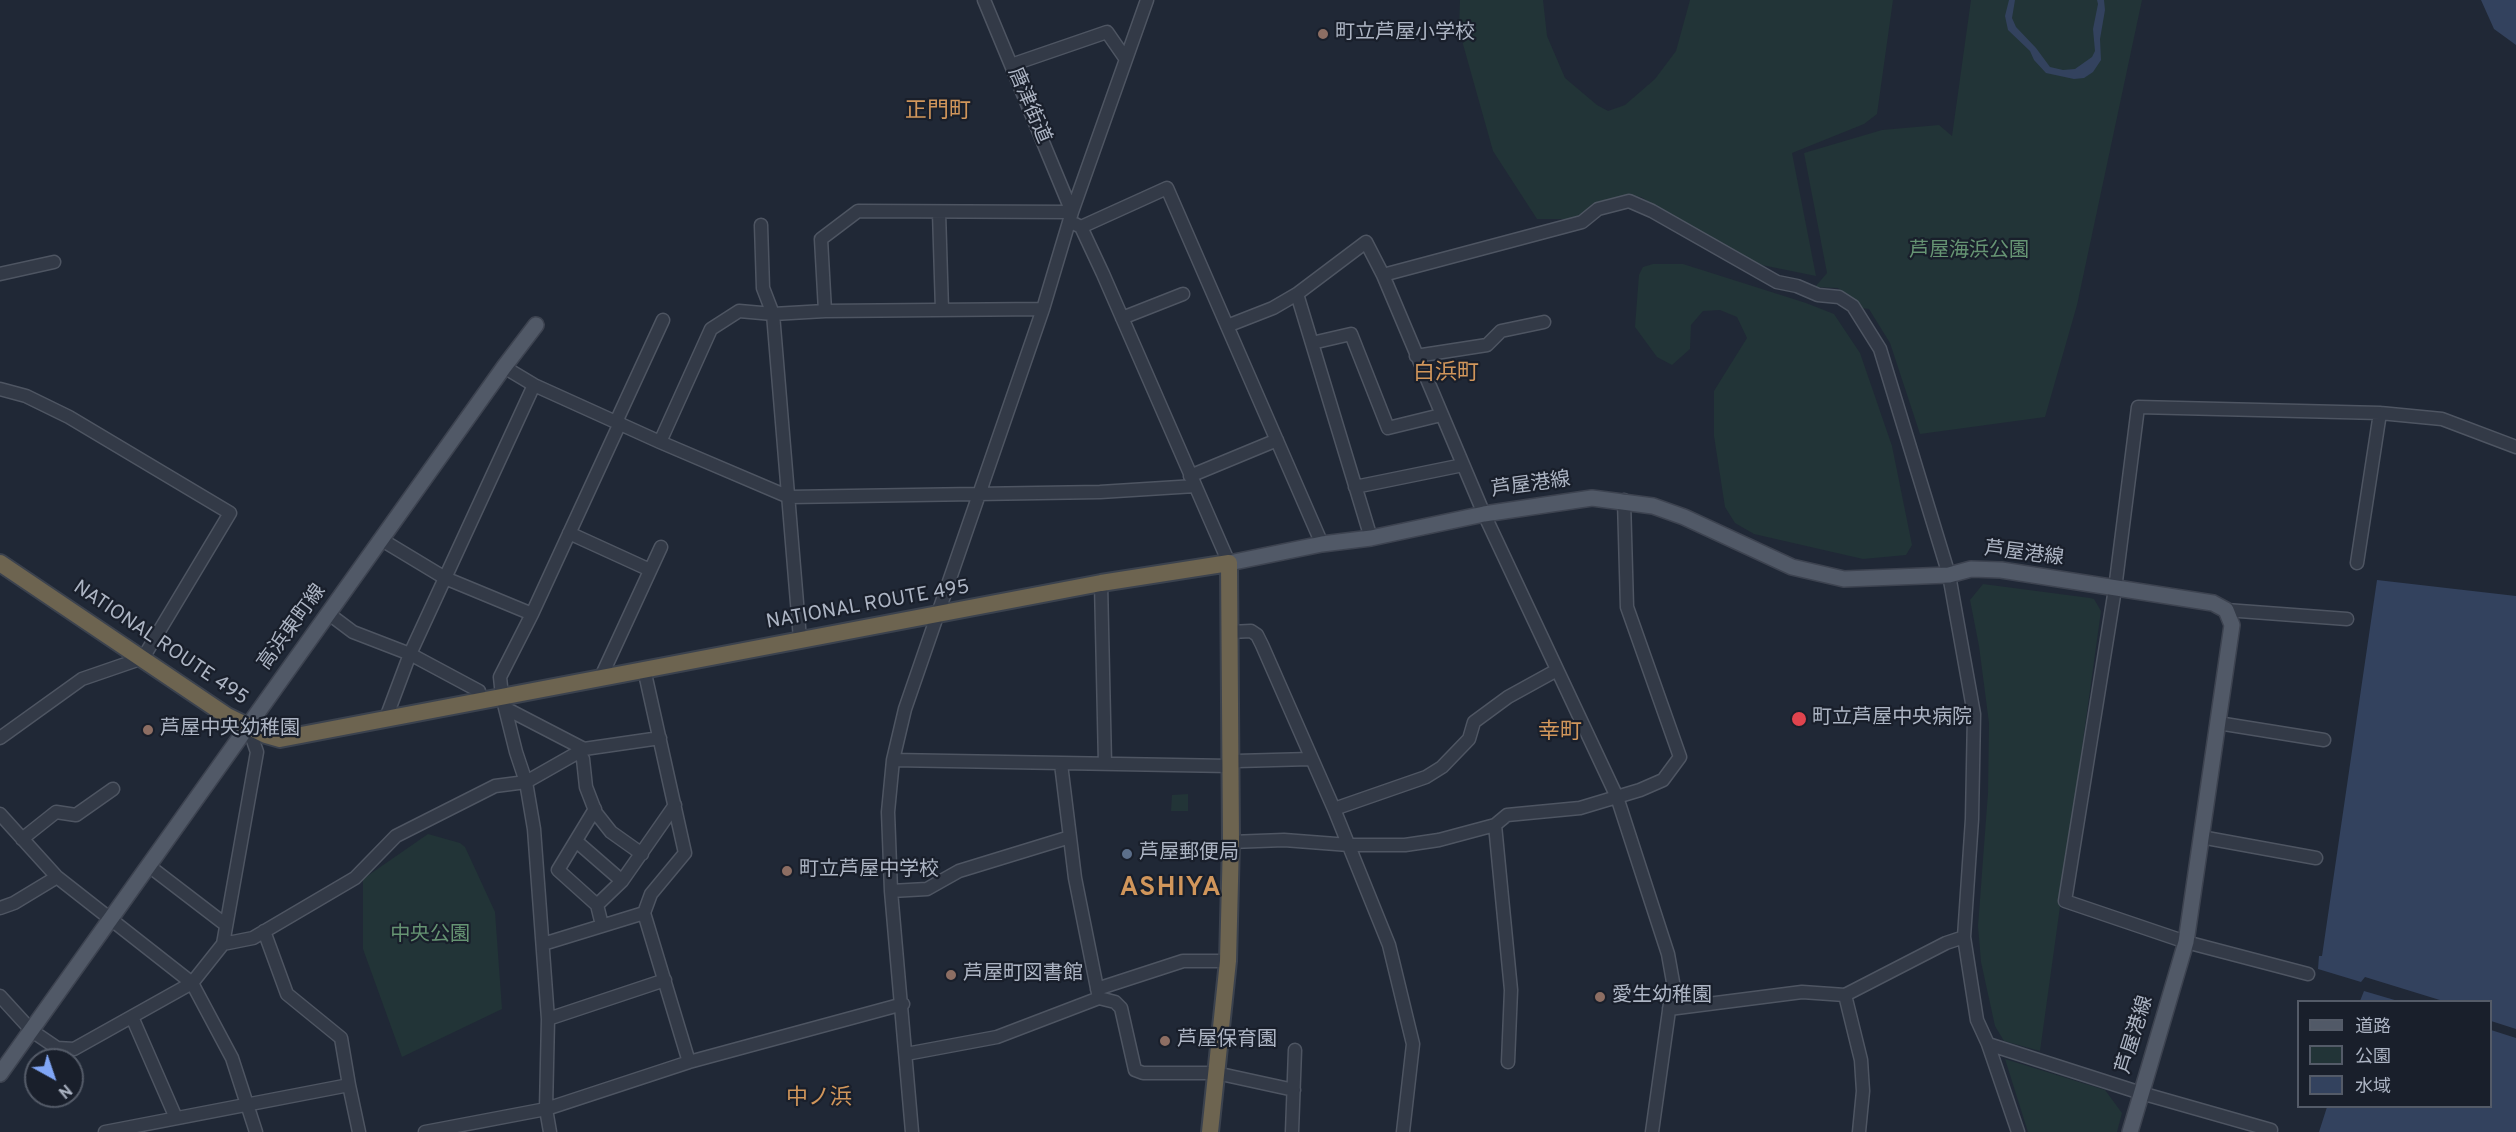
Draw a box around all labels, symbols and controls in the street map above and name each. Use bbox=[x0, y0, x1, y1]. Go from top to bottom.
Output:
place label: 町立芦屋小学校 bbox=[1335, 22, 1475, 46]
marker: 町立芦屋小学校 bbox=[1316, 27, 1330, 41]
street label: 唐津街道 bbox=[1001, 64, 1055, 148]
district label: 正門町 bbox=[905, 100, 971, 126]
park label: 芦屋海浜公園 bbox=[1909, 240, 2029, 264]
district label: 白浜町 bbox=[1413, 362, 1479, 388]
street label: 芦屋港線 bbox=[1490, 469, 1572, 503]
street label: 芦屋港線 bbox=[1983, 538, 2065, 572]
street label: NATIONAL ROUTE 495 bbox=[68, 576, 252, 712]
street label: NATIONAL ROUTE 495 bbox=[764, 576, 972, 636]
street label: 高浜東町線 bbox=[254, 580, 332, 676]
place label: 町立芦屋中央病院 bbox=[1812, 707, 1972, 731]
marker: 町立芦屋中央病院 bbox=[1790, 710, 1808, 728]
place label: 芦屋中央幼稚園 bbox=[160, 718, 300, 742]
district label: 幸町 bbox=[1538, 721, 1582, 747]
marker: 芦屋中央幼稚園 bbox=[141, 723, 155, 737]
place label: 芦屋郵便局 bbox=[1139, 842, 1239, 866]
marker: 芦屋郵便局 bbox=[1120, 847, 1134, 861]
place label: 町立芦屋中学校 bbox=[799, 859, 939, 883]
marker: 町立芦屋中学校 bbox=[780, 864, 794, 878]
district label: ASHIYA bbox=[1120, 874, 1222, 906]
park label: 中央公園 bbox=[390, 924, 470, 948]
place label: 芦屋町図書館 bbox=[963, 963, 1083, 987]
marker: 芦屋町図書館 bbox=[944, 968, 958, 982]
place label: 愛生幼稚園 bbox=[1612, 985, 1712, 1009]
marker: 愛生幼稚園 bbox=[1593, 990, 1607, 1004]
street label: 芦屋港線 bbox=[2113, 993, 2159, 1077]
legend bbox=[2297, 1000, 2492, 1108]
text: 道路 bbox=[2355, 1016, 2391, 1039]
place label: 芦屋保育園 bbox=[1177, 1029, 1277, 1053]
marker: 芦屋保育園 bbox=[1158, 1034, 1172, 1048]
text: 公園 bbox=[2355, 1046, 2391, 1069]
north arrow bbox=[24, 1048, 84, 1108]
text: 水域 bbox=[2355, 1076, 2391, 1099]
text: N bbox=[53, 1079, 75, 1102]
district label: 中ノ浜 bbox=[786, 1087, 852, 1113]

